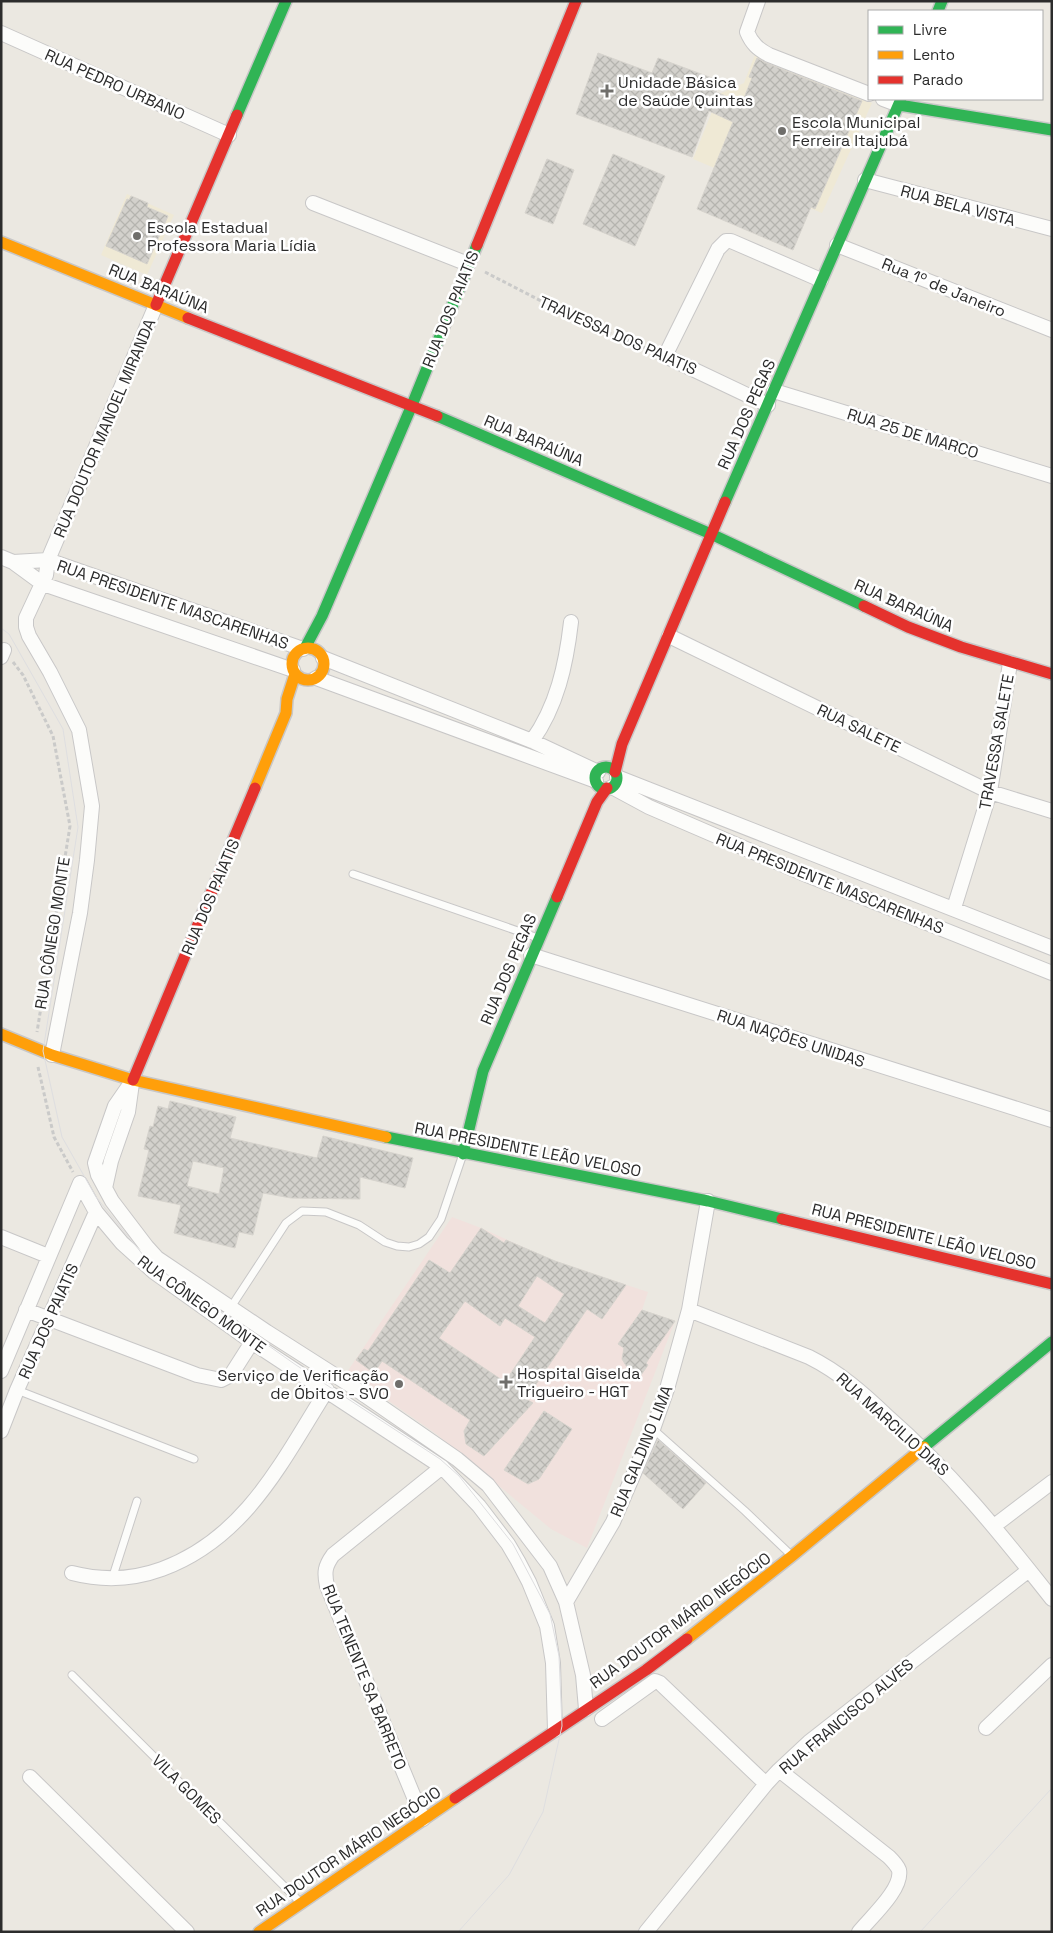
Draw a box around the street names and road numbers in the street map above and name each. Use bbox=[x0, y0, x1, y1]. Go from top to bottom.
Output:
street label: RUA PEDRO URBANO bbox=[41, 44, 188, 125]
street label: RUA BELA VISTA bbox=[898, 180, 1018, 231]
street label: RUA DOS PAIATIS bbox=[417, 247, 484, 371]
street label: Rua 1º de Janeiro bbox=[879, 253, 1009, 322]
street label: RUA BARAÚNA bbox=[106, 259, 212, 318]
street label: TRAVESSA DOS PAIATIS bbox=[535, 291, 700, 380]
street label: RUA DOUTOR MANOEL MIRANDA bbox=[49, 315, 160, 541]
street label: RUA DOS PEGAS bbox=[713, 356, 780, 473]
street label: RUA 25 DE MARCO bbox=[844, 403, 981, 463]
street label: RUA BARAÚNA bbox=[481, 410, 587, 471]
street label: RUA PRESIDENTE MASCARENHAS bbox=[54, 555, 292, 654]
street label: RUA BARAÚNA bbox=[851, 574, 957, 637]
street label: TRAVESSA SALETE bbox=[974, 673, 1019, 811]
street label: RUA SALETE bbox=[814, 699, 904, 758]
street label: RUA PRESIDENTE MASCARENHAS bbox=[713, 828, 947, 939]
street label: RUA DOS PAIATIS bbox=[176, 836, 245, 959]
street label: RUA CÔNEGO MONTE bbox=[30, 855, 75, 1011]
street label: RUA DOS PEGAS bbox=[476, 910, 541, 1028]
street label: RUA NAÇÕES UNIDAS bbox=[714, 1005, 868, 1072]
street label: RUA PRESIDENTE LEÃO VELOSO bbox=[413, 1117, 643, 1182]
street label: RUA PRESIDENTE LEÃO VELOSO bbox=[809, 1198, 1038, 1275]
street label: RUA CÔNEGO MONTE bbox=[133, 1251, 270, 1358]
street label: RUA DOS PAIATIS bbox=[14, 1260, 83, 1382]
street label: RUA MARCILIO DIAS bbox=[832, 1368, 954, 1481]
street label: RUA GALDINO LIMA bbox=[605, 1382, 677, 1520]
street label: RUA DOUTOR MÁRIO NEGÓCIO bbox=[586, 1548, 775, 1693]
street label: RUA TENENTE SA BARRETO bbox=[318, 1581, 411, 1773]
street label: RUA FRANCISCO ALVES bbox=[775, 1654, 918, 1779]
street label: VILA GOMES bbox=[147, 1750, 226, 1829]
street label: RUA DOUTOR MÁRIO NEGÓCIO bbox=[252, 1782, 445, 1921]

